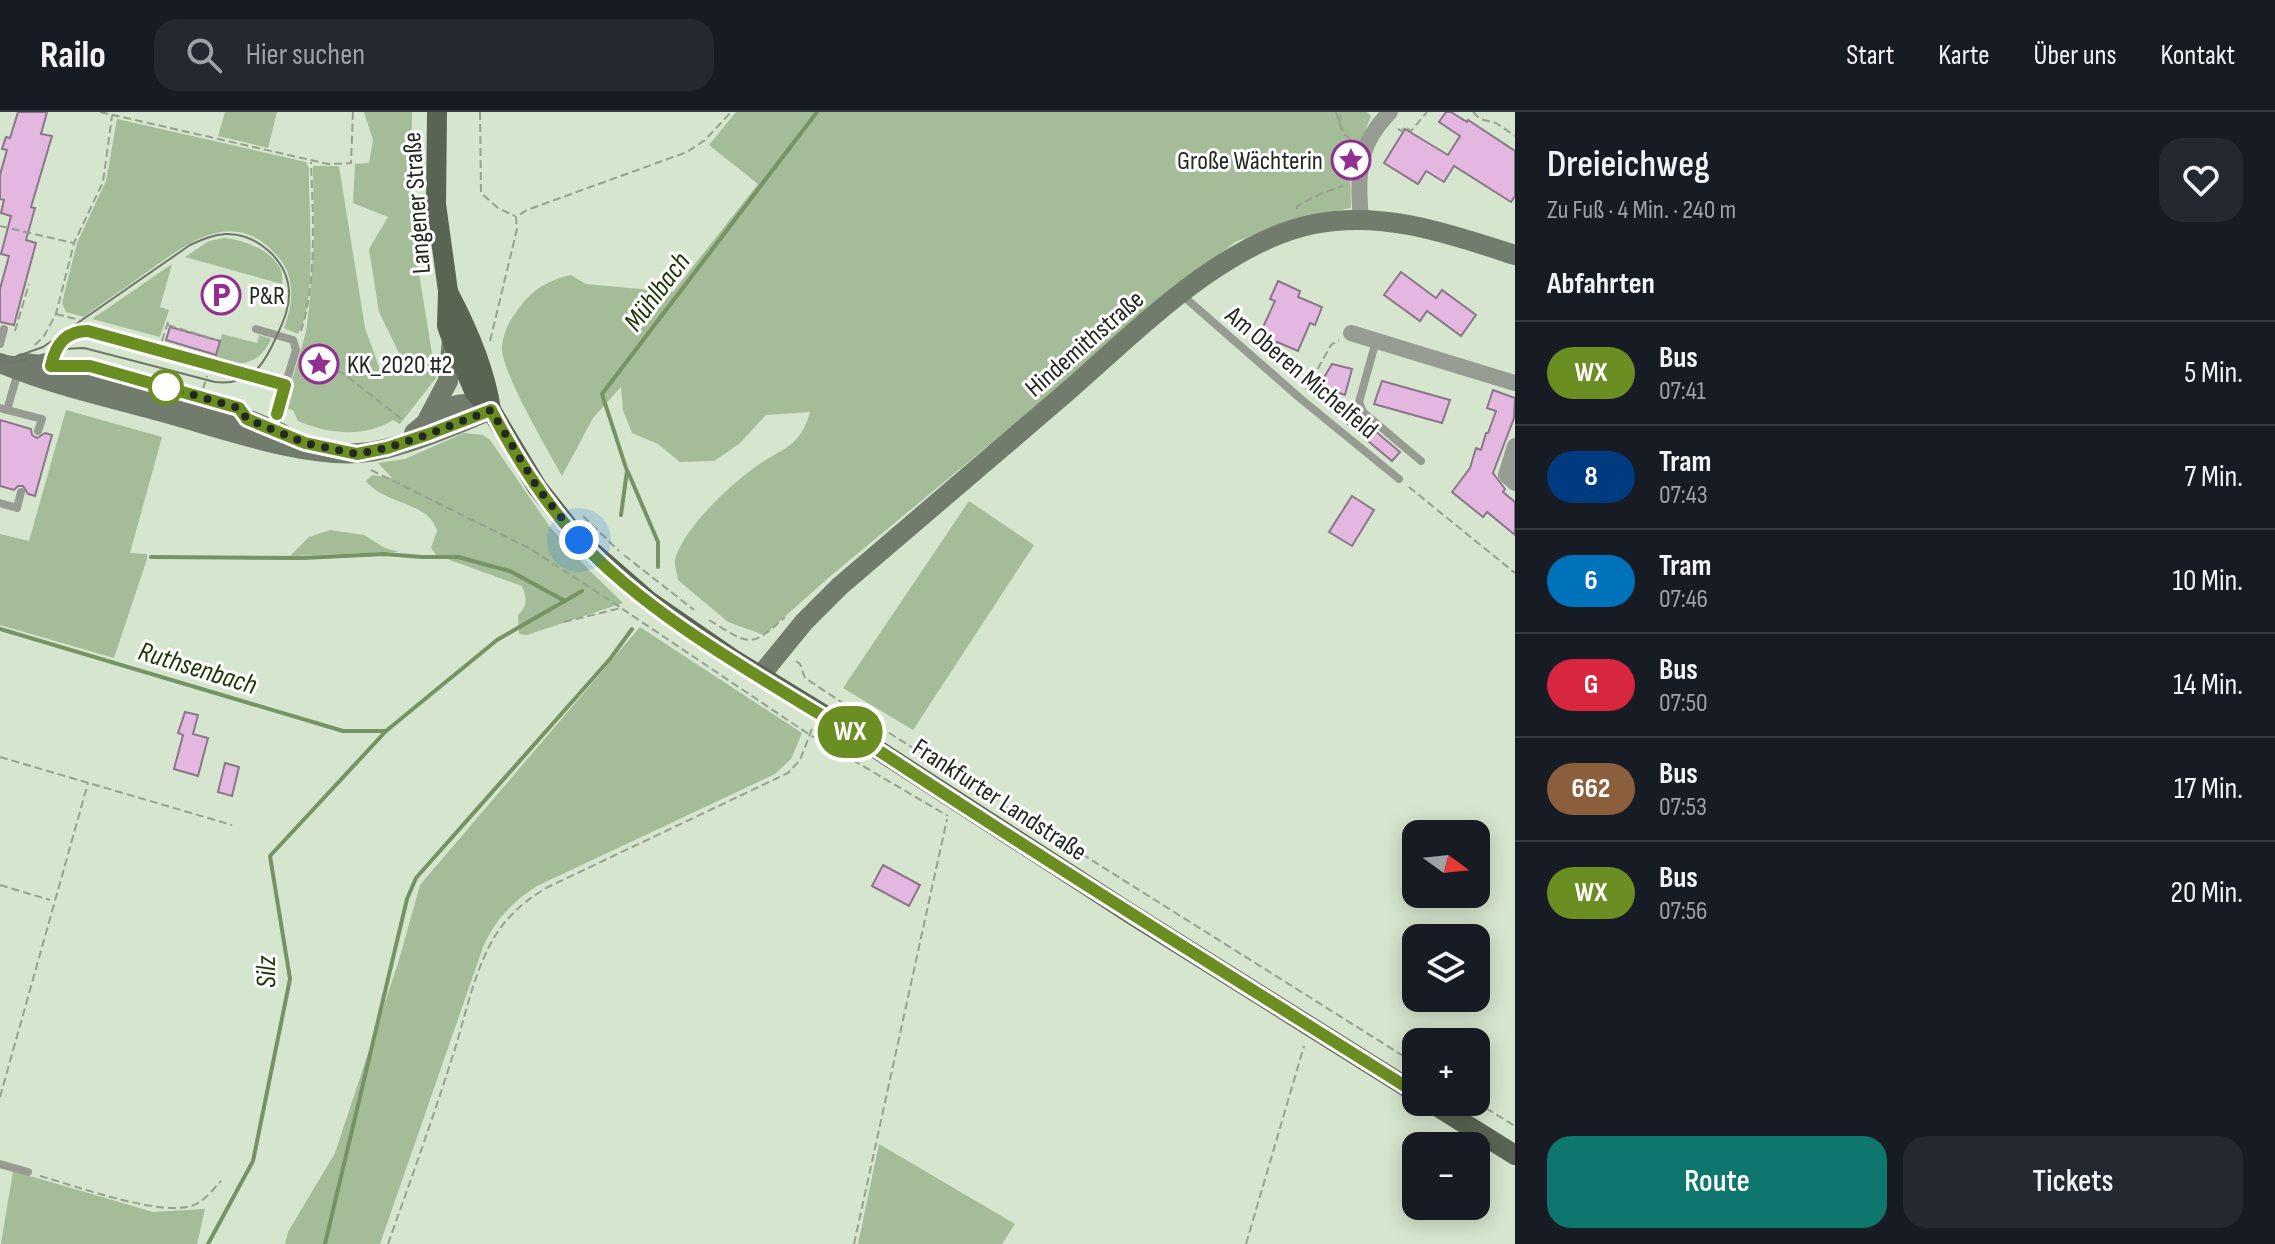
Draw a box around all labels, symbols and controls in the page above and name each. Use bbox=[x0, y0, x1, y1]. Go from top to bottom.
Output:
search box bbox=[154, 19, 714, 91]
text: Railo bbox=[40, 33, 106, 78]
icon: search bbox=[182, 33, 226, 77]
text: Hier suchen bbox=[246, 37, 365, 73]
text: Start bbox=[1846, 39, 1894, 72]
text: Karte bbox=[1938, 39, 1990, 72]
text: Über uns bbox=[2034, 39, 2117, 72]
text: Kontakt bbox=[2161, 39, 2235, 72]
street label: Langener Straße bbox=[397, 131, 438, 275]
button: heart bbox=[2159, 138, 2243, 222]
place icon: Große Wächterin bbox=[1330, 139, 1372, 181]
text: Dreieichweg bbox=[1547, 142, 1710, 187]
place label: Große Wächterin bbox=[1177, 146, 1323, 177]
text: Zu Fuß · 4 Min. · 240 m bbox=[1547, 195, 1736, 226]
water label: Mühlbach bbox=[617, 246, 698, 338]
text: Abfahrten bbox=[1547, 266, 1655, 302]
parking icon: P&R bbox=[200, 274, 242, 316]
place label: P&R bbox=[249, 281, 285, 312]
street label: Hindemithstraße bbox=[1019, 284, 1151, 404]
street label: Am Oberen Michelfeld bbox=[1218, 300, 1384, 446]
text: Bus bbox=[1659, 340, 1698, 376]
place icon: KK_2020 #2 bbox=[298, 343, 340, 385]
place label: KK_2020 #2 bbox=[347, 350, 452, 381]
text: 5 Min. bbox=[2184, 355, 2243, 391]
text: WX bbox=[1575, 356, 1607, 389]
unlabelled marker bbox=[149, 370, 183, 404]
text: 07:41 bbox=[1659, 376, 1706, 407]
text: Tram bbox=[1659, 444, 1711, 480]
text: 7 Min. bbox=[2184, 459, 2243, 495]
text: 8 bbox=[1584, 460, 1598, 493]
text: 07:43 bbox=[1659, 480, 1708, 511]
your location bbox=[559, 520, 599, 560]
text: Tram bbox=[1659, 548, 1711, 584]
text: 10 Min. bbox=[2172, 563, 2243, 599]
text: 6 bbox=[1584, 564, 1598, 597]
text: 07:46 bbox=[1659, 584, 1708, 615]
water label: Ruthsenbach bbox=[134, 635, 261, 702]
text: Bus bbox=[1659, 652, 1698, 688]
text: 14 Min. bbox=[2173, 667, 2243, 703]
text: G bbox=[1584, 668, 1598, 701]
text: 07:50 bbox=[1659, 688, 1708, 719]
line badge: WX bbox=[814, 706, 886, 758]
text: WX bbox=[834, 715, 866, 748]
street label: Frankfurter Landstraße bbox=[906, 732, 1092, 868]
text: Bus bbox=[1659, 756, 1698, 792]
text: 17 Min. bbox=[2174, 771, 2243, 807]
text: 662 bbox=[1572, 772, 1610, 805]
text: 07:53 bbox=[1659, 792, 1707, 823]
north arrow bbox=[1402, 820, 1490, 908]
map controls bbox=[1402, 820, 1490, 1220]
text: Bus bbox=[1659, 860, 1698, 896]
text: 20 Min. bbox=[2171, 875, 2243, 911]
text: WX bbox=[1575, 876, 1607, 909]
text: 07:56 bbox=[1659, 896, 1708, 927]
button: layers bbox=[1402, 924, 1490, 1012]
water label: Silz bbox=[250, 955, 283, 988]
button: + bbox=[1402, 1028, 1490, 1116]
button: − bbox=[1402, 1132, 1490, 1220]
button: Route bbox=[1547, 1136, 1887, 1228]
button: Tickets bbox=[1903, 1136, 2243, 1228]

